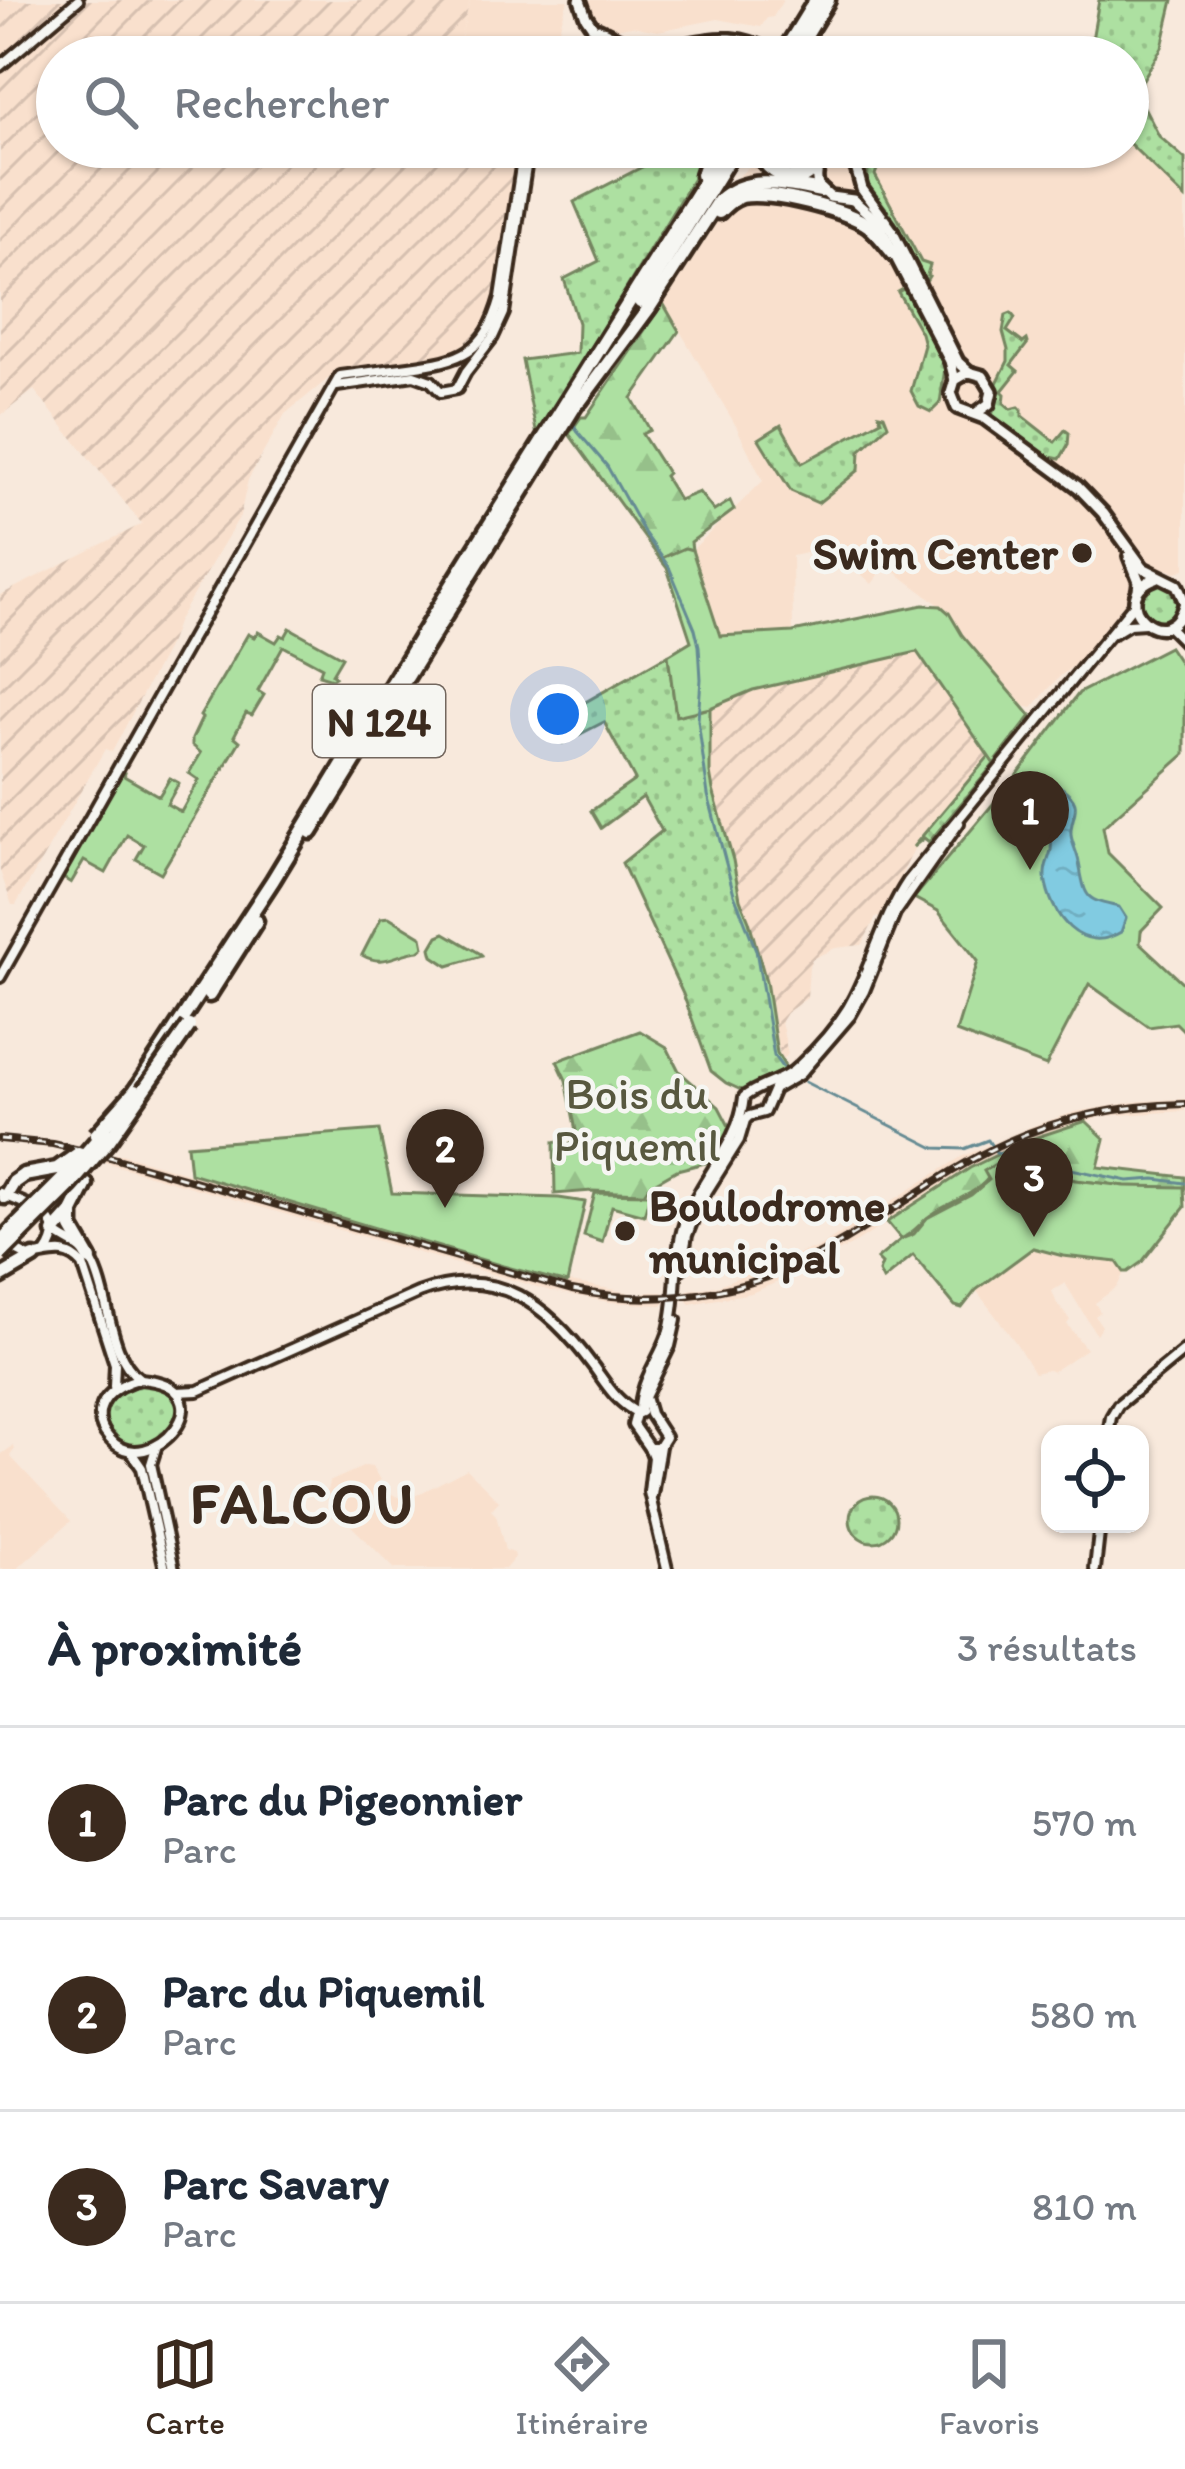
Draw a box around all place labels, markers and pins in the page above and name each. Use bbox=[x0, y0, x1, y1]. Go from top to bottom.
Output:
place label: Swim Center bbox=[813, 526, 1059, 580]
marker: Swim Center bbox=[1069, 540, 1095, 566]
pin: 1 bbox=[991, 771, 1069, 870]
pin: 2 bbox=[406, 1109, 484, 1208]
pin: 3 bbox=[995, 1138, 1073, 1237]
place label: Boulodrome municipal bbox=[649, 1178, 885, 1284]
marker: Boulodrome municipal bbox=[612, 1218, 638, 1244]

